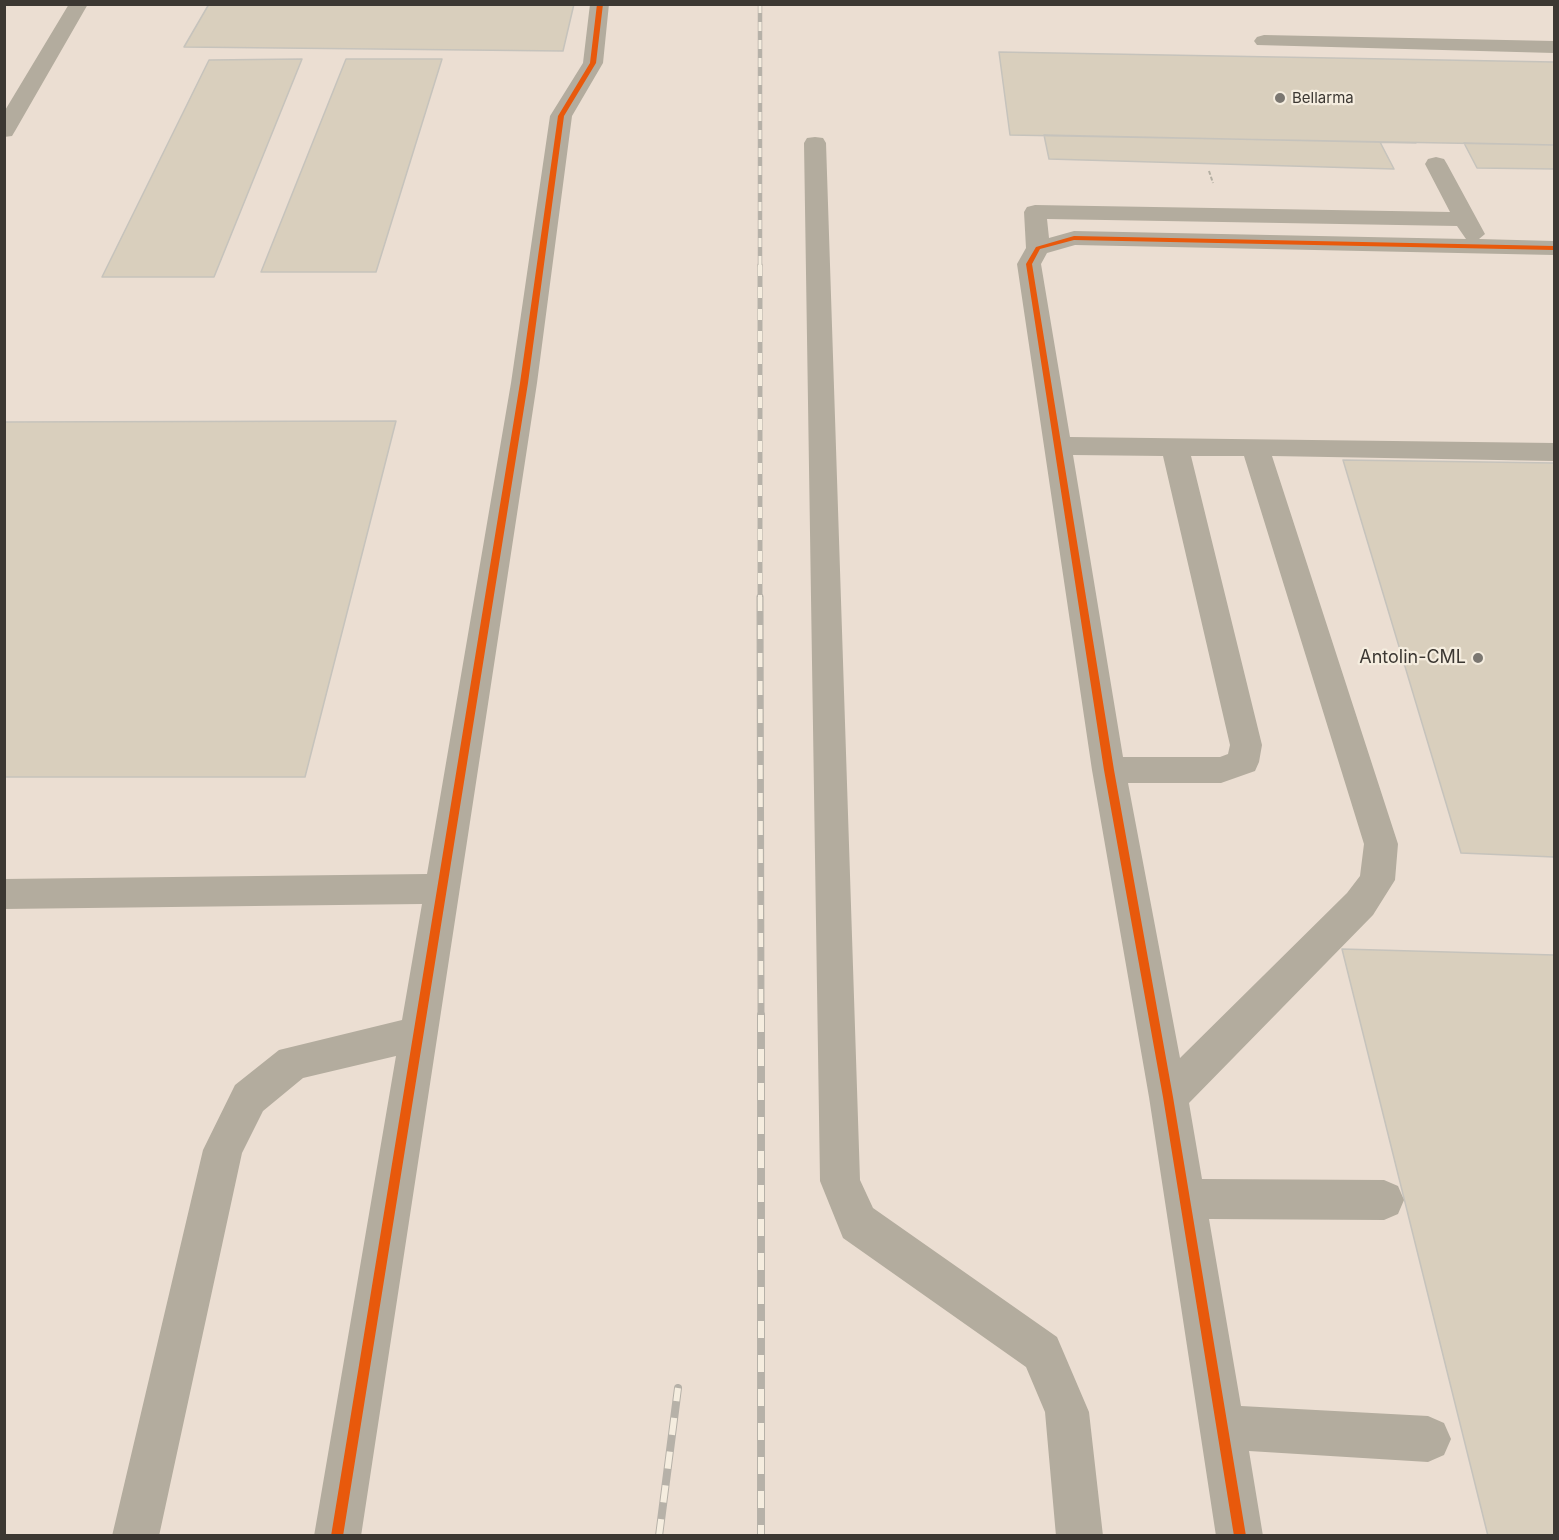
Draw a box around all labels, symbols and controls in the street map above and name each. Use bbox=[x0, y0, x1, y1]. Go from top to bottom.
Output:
place label: Bellarma bbox=[1292, 89, 1354, 107]
marker: Bellarma bbox=[1273, 91, 1287, 105]
place label: Antolin-CML bbox=[1359, 647, 1466, 669]
marker: Antolin-CML bbox=[1471, 651, 1485, 665]

